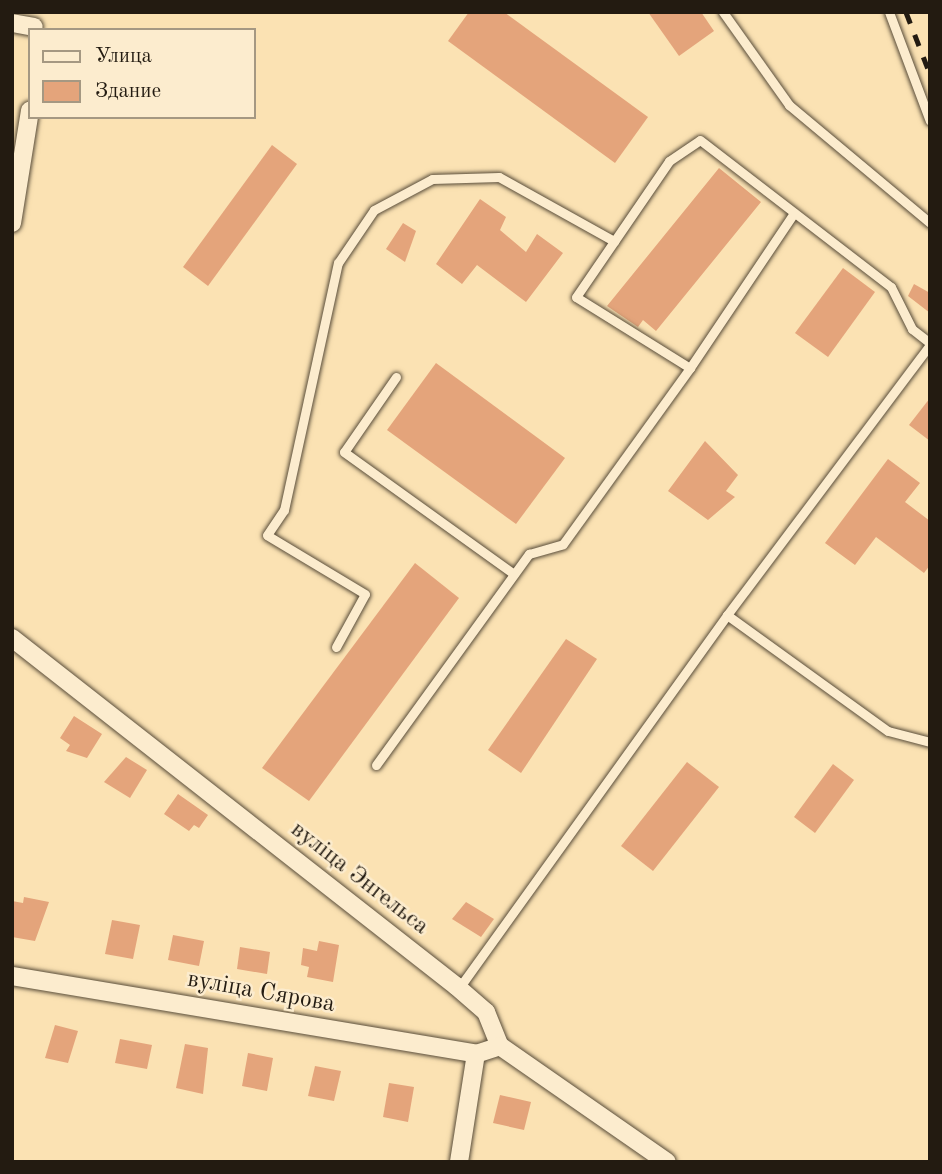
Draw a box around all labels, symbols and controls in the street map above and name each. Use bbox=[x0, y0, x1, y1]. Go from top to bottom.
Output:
legend bbox=[28, 28, 256, 119]
text: Улица bbox=[95, 46, 152, 67]
text: Здание bbox=[95, 81, 161, 102]
street label: вуліца Энгельса bbox=[284, 816, 434, 942]
street label: вуліца Сярова bbox=[185, 966, 337, 1020]

